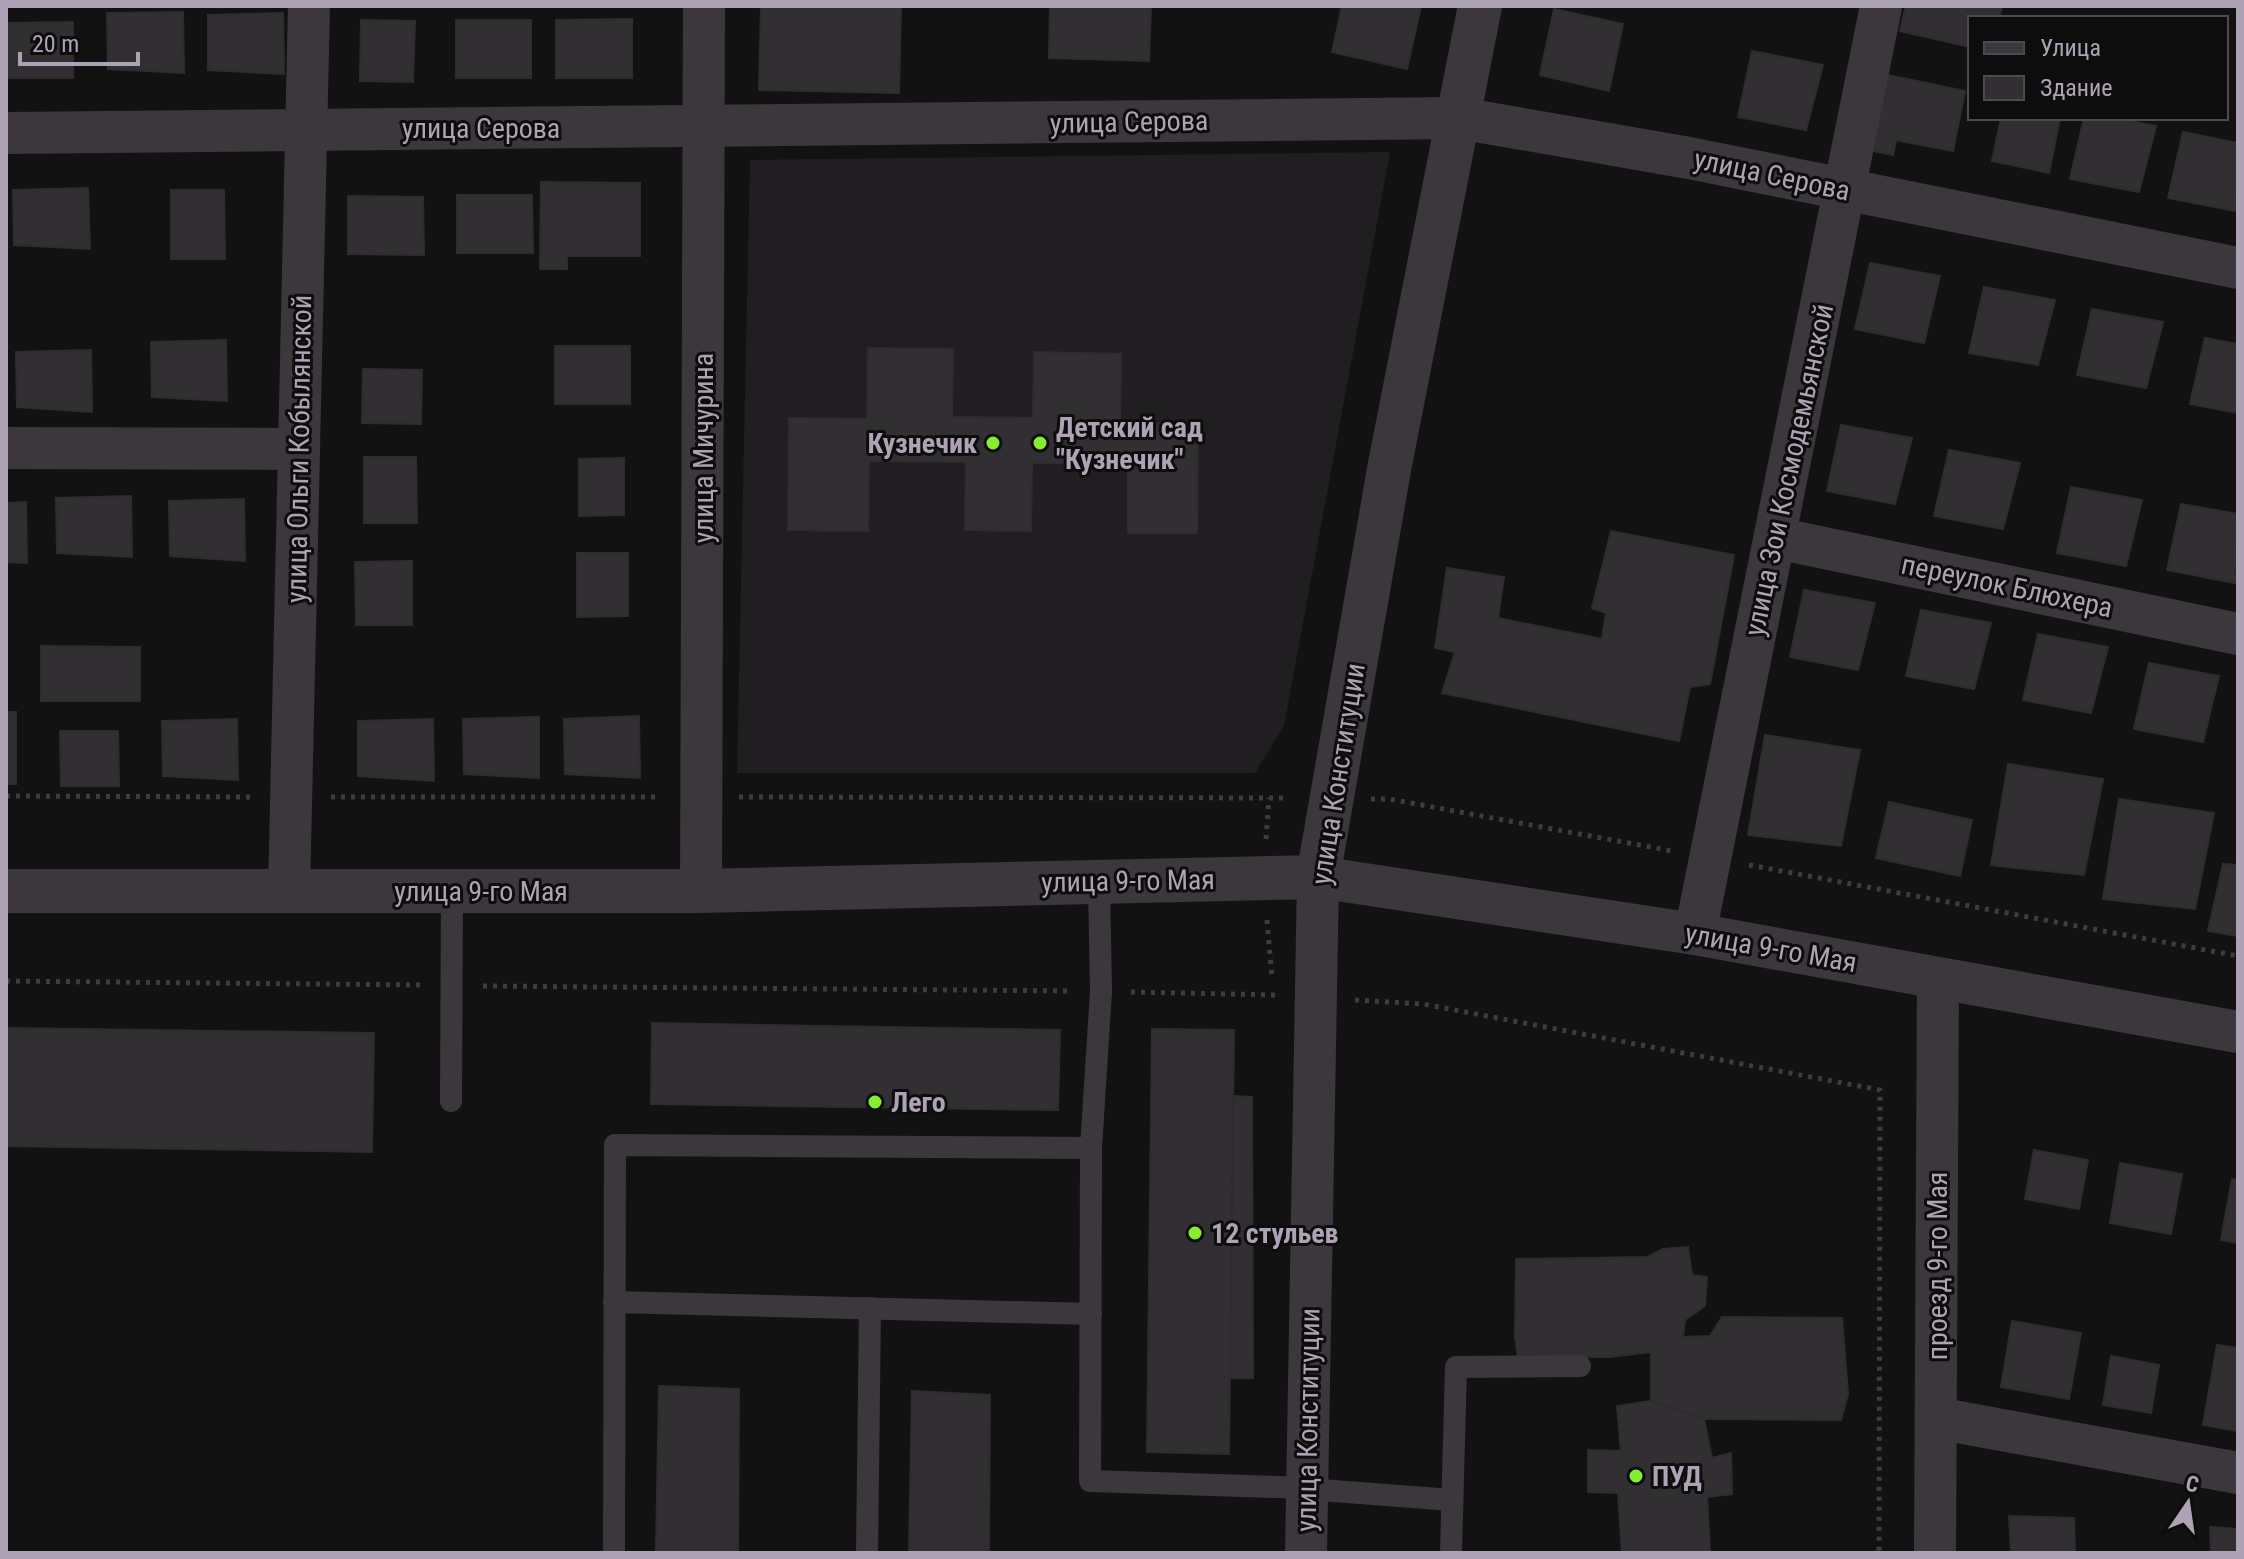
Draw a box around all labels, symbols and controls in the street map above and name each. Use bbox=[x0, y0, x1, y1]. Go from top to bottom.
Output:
scale bar bbox=[20, 16, 138, 66]
legend bbox=[1968, 16, 2228, 120]
text: 20 m bbox=[32, 30, 79, 58]
text: Улица bbox=[2040, 34, 2101, 62]
text: Здание bbox=[2040, 74, 2112, 102]
street label: улица Серова bbox=[1049, 104, 1209, 140]
street label: улица Серова bbox=[402, 112, 560, 145]
street label: улица Серова bbox=[1691, 142, 1853, 208]
street label: улица Ольги Кобылянской bbox=[280, 295, 318, 603]
street label: улица Зои Космодемьянской bbox=[1738, 301, 1840, 639]
street label: улица Мичурина bbox=[687, 353, 720, 543]
place label: Детский сад "Кузнечик" bbox=[1056, 411, 1203, 476]
place label: Кузнечик bbox=[867, 427, 977, 460]
marker: Кузнечик bbox=[984, 434, 1002, 452]
marker: Детский сад "Кузнечик" bbox=[1031, 434, 1049, 452]
street label: переулок Блюхера bbox=[1898, 548, 2116, 624]
street label: улица Конституции bbox=[1304, 661, 1372, 887]
street label: улица 9-го Мая bbox=[1041, 863, 1215, 899]
street label: улица 9-го Мая bbox=[394, 875, 568, 908]
street label: улица 9-го Мая bbox=[1683, 917, 1859, 979]
place label: Лего bbox=[891, 1086, 946, 1119]
marker: Лего bbox=[866, 1093, 884, 1111]
street label: проезд 9-го Мая bbox=[1921, 1172, 1954, 1360]
place label: 12 стульев bbox=[1211, 1217, 1339, 1250]
marker: 12 стульев bbox=[1186, 1224, 1204, 1242]
street label: улица Конституции bbox=[1290, 1308, 1326, 1532]
place label: ПУД bbox=[1652, 1460, 1702, 1493]
north arrow bbox=[2148, 1463, 2228, 1543]
marker: ПУД bbox=[1627, 1467, 1645, 1485]
text: С bbox=[2183, 1470, 2201, 1498]

